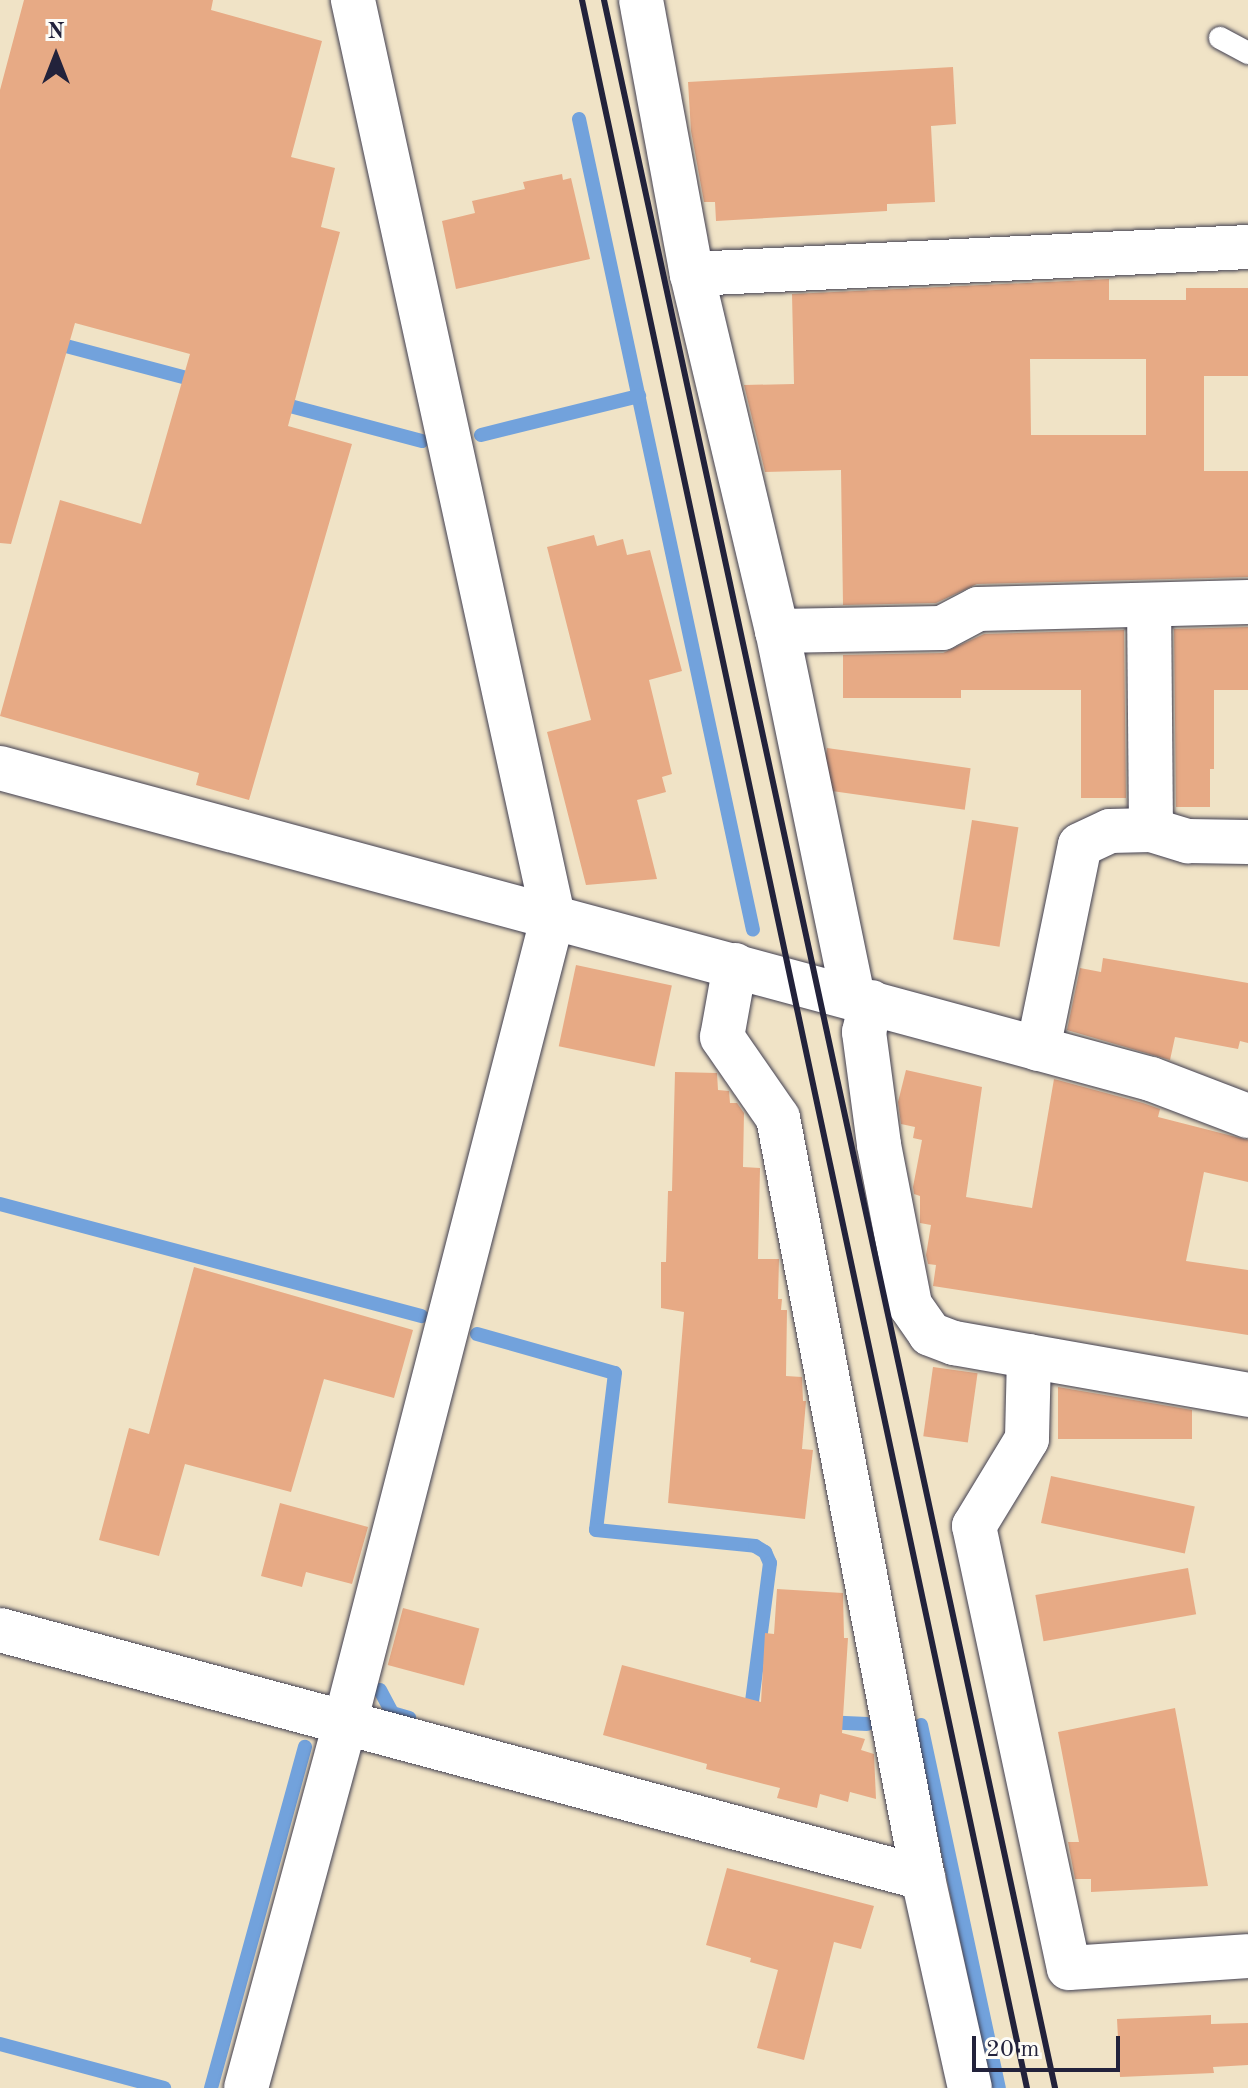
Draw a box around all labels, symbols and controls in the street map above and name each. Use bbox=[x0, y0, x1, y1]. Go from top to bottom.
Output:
north arrow bbox=[16, 16, 96, 96]
text: N bbox=[48, 21, 64, 43]
scale bar bbox=[976, 2020, 1124, 2070]
text: 20 m bbox=[986, 2038, 1040, 2062]

